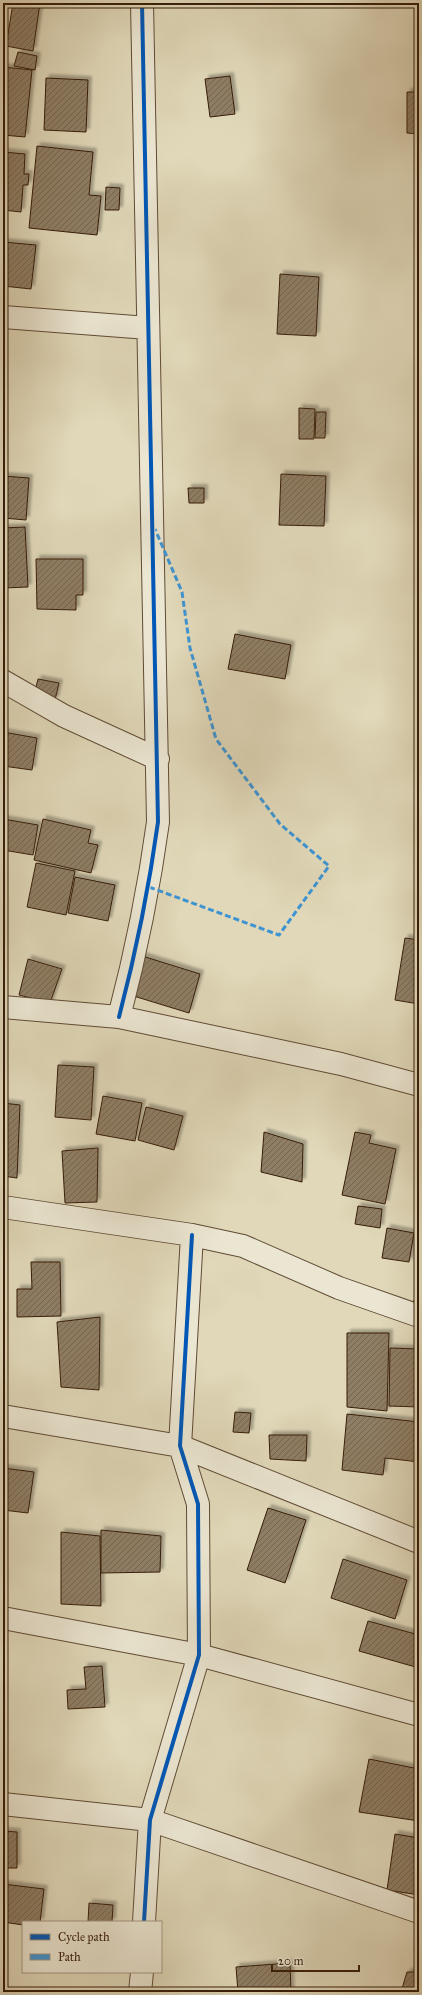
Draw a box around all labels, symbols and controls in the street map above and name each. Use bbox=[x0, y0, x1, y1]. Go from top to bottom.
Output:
legend bbox=[22, 1921, 162, 1973]
text: Cycle path bbox=[58, 1930, 110, 1944]
scale bar bbox=[272, 1947, 359, 1973]
text: Path bbox=[58, 1950, 81, 1964]
text: 20 m bbox=[278, 1954, 304, 1968]

